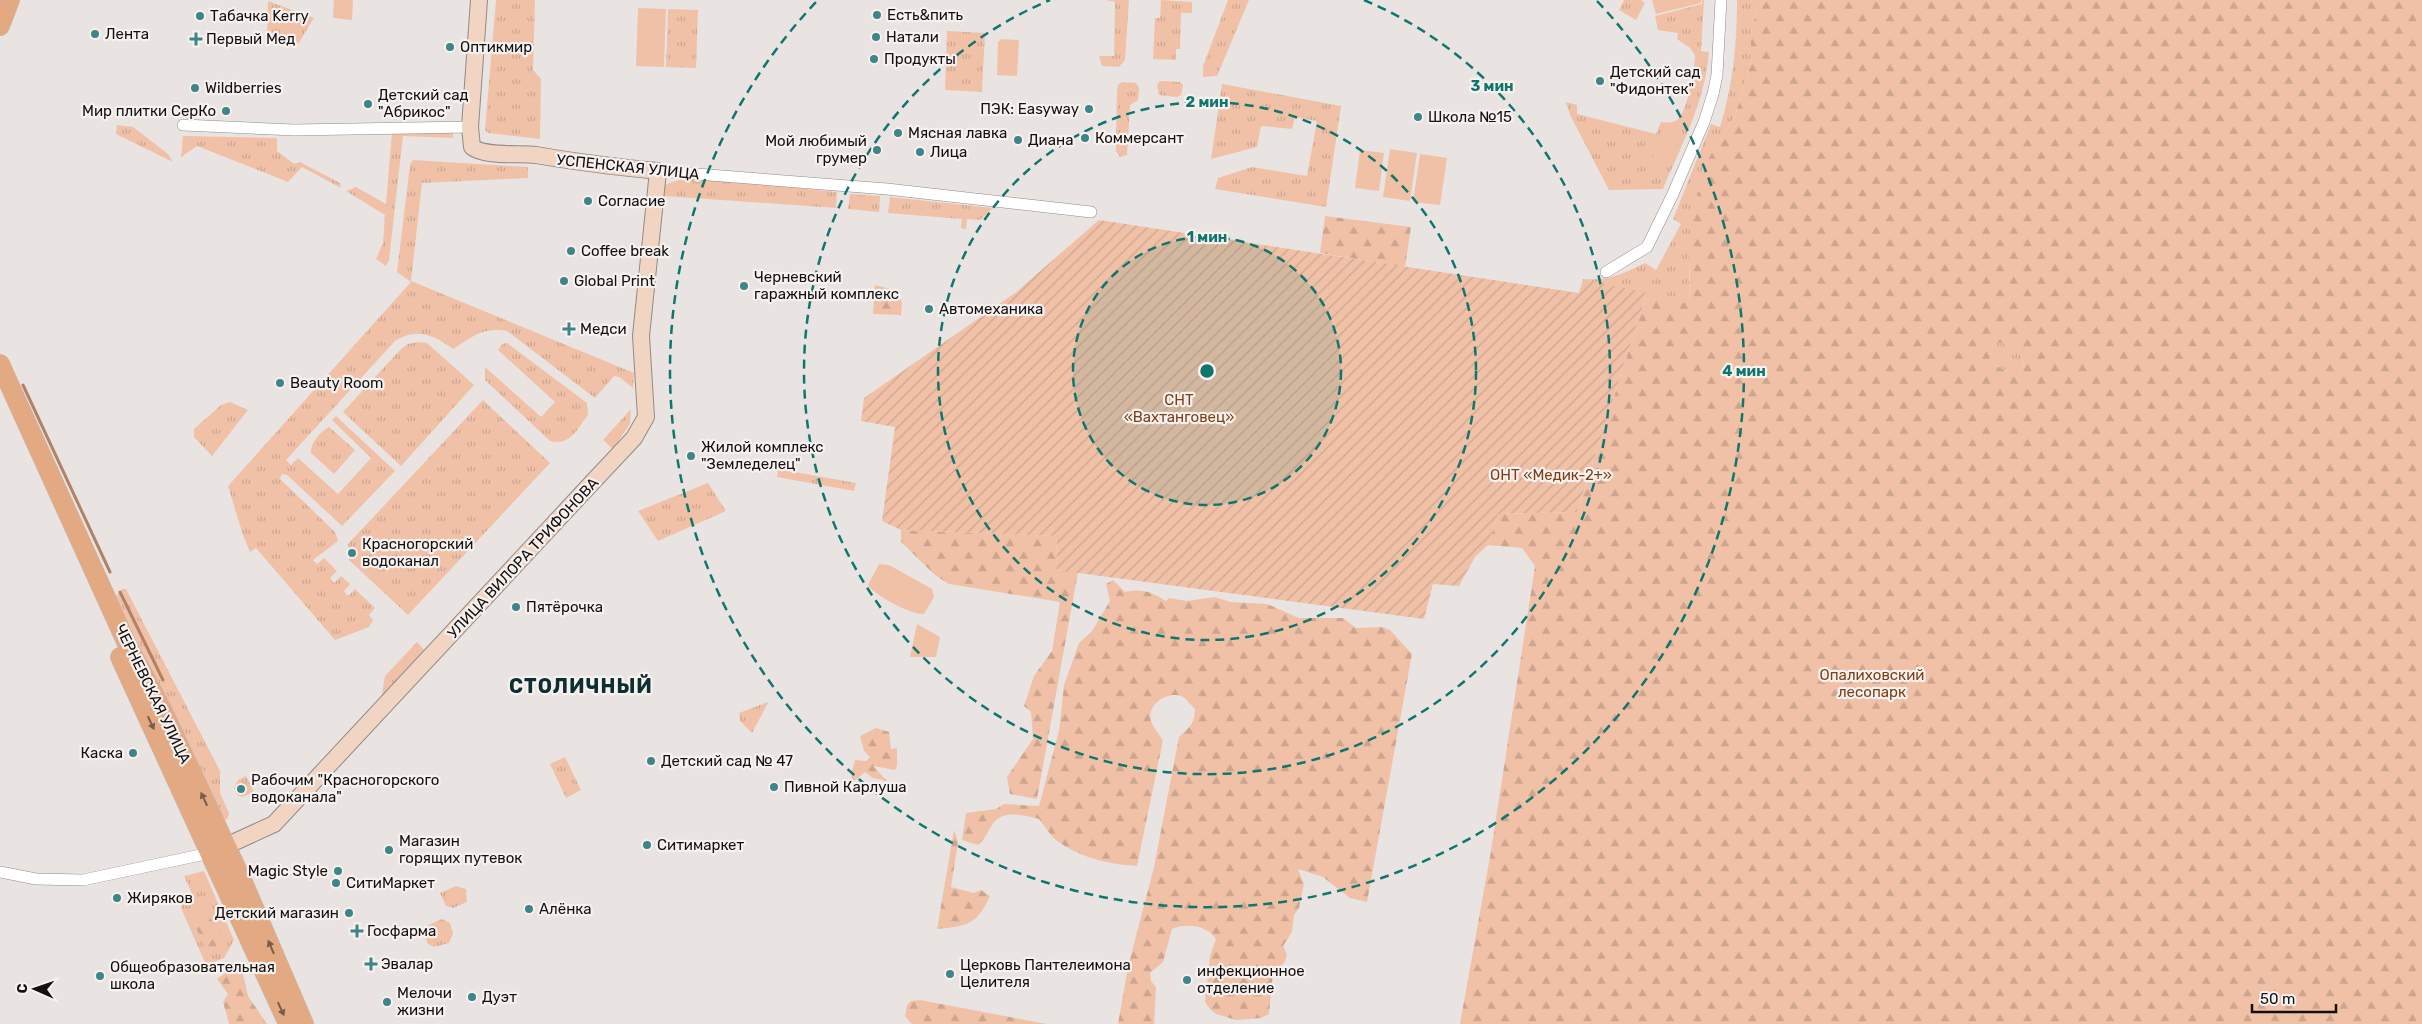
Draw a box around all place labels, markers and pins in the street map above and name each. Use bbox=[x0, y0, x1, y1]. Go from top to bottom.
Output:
place label: Есть&пить bbox=[887, 6, 964, 24]
place label: Табачка Kerry bbox=[210, 7, 309, 25]
marker: Есть&пить bbox=[871, 9, 883, 21]
marker: Табачка Kerry bbox=[194, 10, 206, 22]
place label: Лента bbox=[105, 25, 149, 43]
marker: Лента bbox=[89, 28, 101, 40]
place label: Натали bbox=[886, 28, 939, 46]
place label: Первый Мед bbox=[206, 30, 295, 48]
marker: Натали bbox=[870, 31, 882, 43]
marker: Первый Мед bbox=[190, 33, 202, 45]
place label: Оптикмир bbox=[460, 38, 532, 56]
marker: Оптикмир bbox=[444, 41, 456, 53]
place label: Продукты bbox=[884, 50, 956, 68]
marker: Продукты bbox=[868, 53, 880, 65]
place label: Детский сад "Фидонтек" bbox=[1610, 63, 1701, 98]
marker: Детский сад "Фидонтек" bbox=[1594, 75, 1606, 87]
place label: Wildberries bbox=[205, 79, 282, 97]
marker: Wildberries bbox=[189, 82, 201, 94]
place label: Детский сад "Абрикос" bbox=[378, 86, 469, 121]
marker: Детский сад "Абрикос" bbox=[362, 98, 374, 110]
place label: ПЭК: Easyway bbox=[980, 100, 1079, 118]
place label: Мир плитки СерКо bbox=[82, 102, 216, 120]
marker: ПЭК: Easyway bbox=[1083, 103, 1095, 115]
marker: Мир плитки СерКо bbox=[220, 105, 232, 117]
place label: Школа №15 bbox=[1428, 108, 1512, 126]
marker: Школа №15 bbox=[1412, 111, 1424, 123]
place label: Мясная лавка bbox=[908, 124, 1007, 142]
marker: Мясная лавка bbox=[892, 127, 904, 139]
place label: Коммерсант bbox=[1095, 129, 1184, 147]
place label: Диана bbox=[1028, 131, 1073, 149]
place label: Мой любимый грумер bbox=[765, 132, 867, 167]
marker: Коммерсант bbox=[1079, 132, 1091, 144]
marker: Диана bbox=[1012, 134, 1024, 146]
place label: Лица bbox=[930, 143, 967, 161]
marker: Мой любимый грумер bbox=[871, 144, 883, 156]
marker: Лица bbox=[914, 146, 926, 158]
place label: Согласие bbox=[598, 192, 665, 210]
marker: Согласие bbox=[582, 195, 594, 207]
place label: Coffee break bbox=[581, 242, 669, 260]
marker: Coffee break bbox=[565, 245, 577, 257]
place label: Черневский гаражный комплекс bbox=[754, 268, 899, 303]
place label: Global Print bbox=[574, 272, 655, 290]
marker: Global Print bbox=[558, 275, 570, 287]
marker: Черневский гаражный комплекс bbox=[738, 280, 750, 292]
place label: Автомеханика bbox=[939, 300, 1043, 318]
marker: Автомеханика bbox=[923, 303, 935, 315]
place label: Медси bbox=[580, 320, 627, 338]
marker: Медси bbox=[562, 322, 576, 336]
centre of rings bbox=[1198, 362, 1216, 380]
place label: Beauty Room bbox=[290, 374, 383, 392]
marker: Beauty Room bbox=[274, 377, 286, 389]
place label: Жилой комплекс "Земледелец" bbox=[701, 438, 824, 473]
marker: Жилой комплекс "Земледелец" bbox=[685, 450, 697, 462]
place label: Красногорский водоканал bbox=[362, 535, 473, 570]
marker: Красногорский водоканал bbox=[346, 547, 358, 559]
place label: Пятёрочка bbox=[526, 598, 603, 616]
marker: Пятёрочка bbox=[510, 601, 522, 613]
place label: Каска bbox=[81, 744, 123, 762]
marker: Каска bbox=[127, 747, 139, 759]
place label: Детский сад № 47 bbox=[661, 752, 793, 770]
marker: Детский сад № 47 bbox=[645, 755, 657, 767]
place label: Рабочим "Красногорского водоканала" bbox=[251, 771, 439, 806]
place label: Пивной Карлуша bbox=[784, 778, 907, 796]
marker: Пивной Карлуша bbox=[768, 781, 780, 793]
marker: Рабочим "Красногорского водоканала" bbox=[235, 783, 247, 795]
place label: Магазин горящих путевок bbox=[399, 832, 522, 867]
place label: Ситимаркет bbox=[657, 836, 744, 854]
marker: Ситимаркет bbox=[641, 839, 653, 851]
marker: Магазин горящих путевок bbox=[383, 844, 395, 856]
place label: Magic Style bbox=[248, 862, 328, 880]
marker: Magic Style bbox=[332, 865, 344, 877]
place label: СитиМаркет bbox=[346, 874, 435, 892]
marker: СитиМаркет bbox=[330, 877, 342, 889]
place label: Жиряков bbox=[127, 889, 193, 907]
marker: Жиряков bbox=[111, 892, 123, 904]
place label: Алёнка bbox=[539, 900, 592, 918]
marker: Алёнка bbox=[523, 903, 535, 915]
place label: Детский магазин bbox=[215, 904, 339, 922]
marker: Детский магазин bbox=[343, 907, 355, 919]
place label: Госфарма bbox=[367, 922, 436, 940]
marker: Госфарма bbox=[351, 925, 363, 937]
place label: Эвалар bbox=[381, 955, 433, 973]
place label: Церковь Пантелеимона Целителя bbox=[960, 956, 1131, 991]
place label: Общеобразовательная школа bbox=[110, 958, 275, 993]
marker: Эвалар bbox=[365, 958, 377, 970]
place label: инфекционное отделение bbox=[1197, 962, 1305, 997]
marker: Церковь Пантелеимона Целителя bbox=[944, 968, 956, 980]
marker: Общеобразовательная школа bbox=[94, 970, 106, 982]
marker: инфекционное отделение bbox=[1181, 974, 1193, 986]
place label: Мелочи жизни bbox=[397, 984, 452, 1019]
place label: Дуэт bbox=[482, 988, 517, 1006]
marker: Дуэт bbox=[466, 991, 478, 1003]
marker: Мелочи жизни bbox=[381, 996, 393, 1008]

